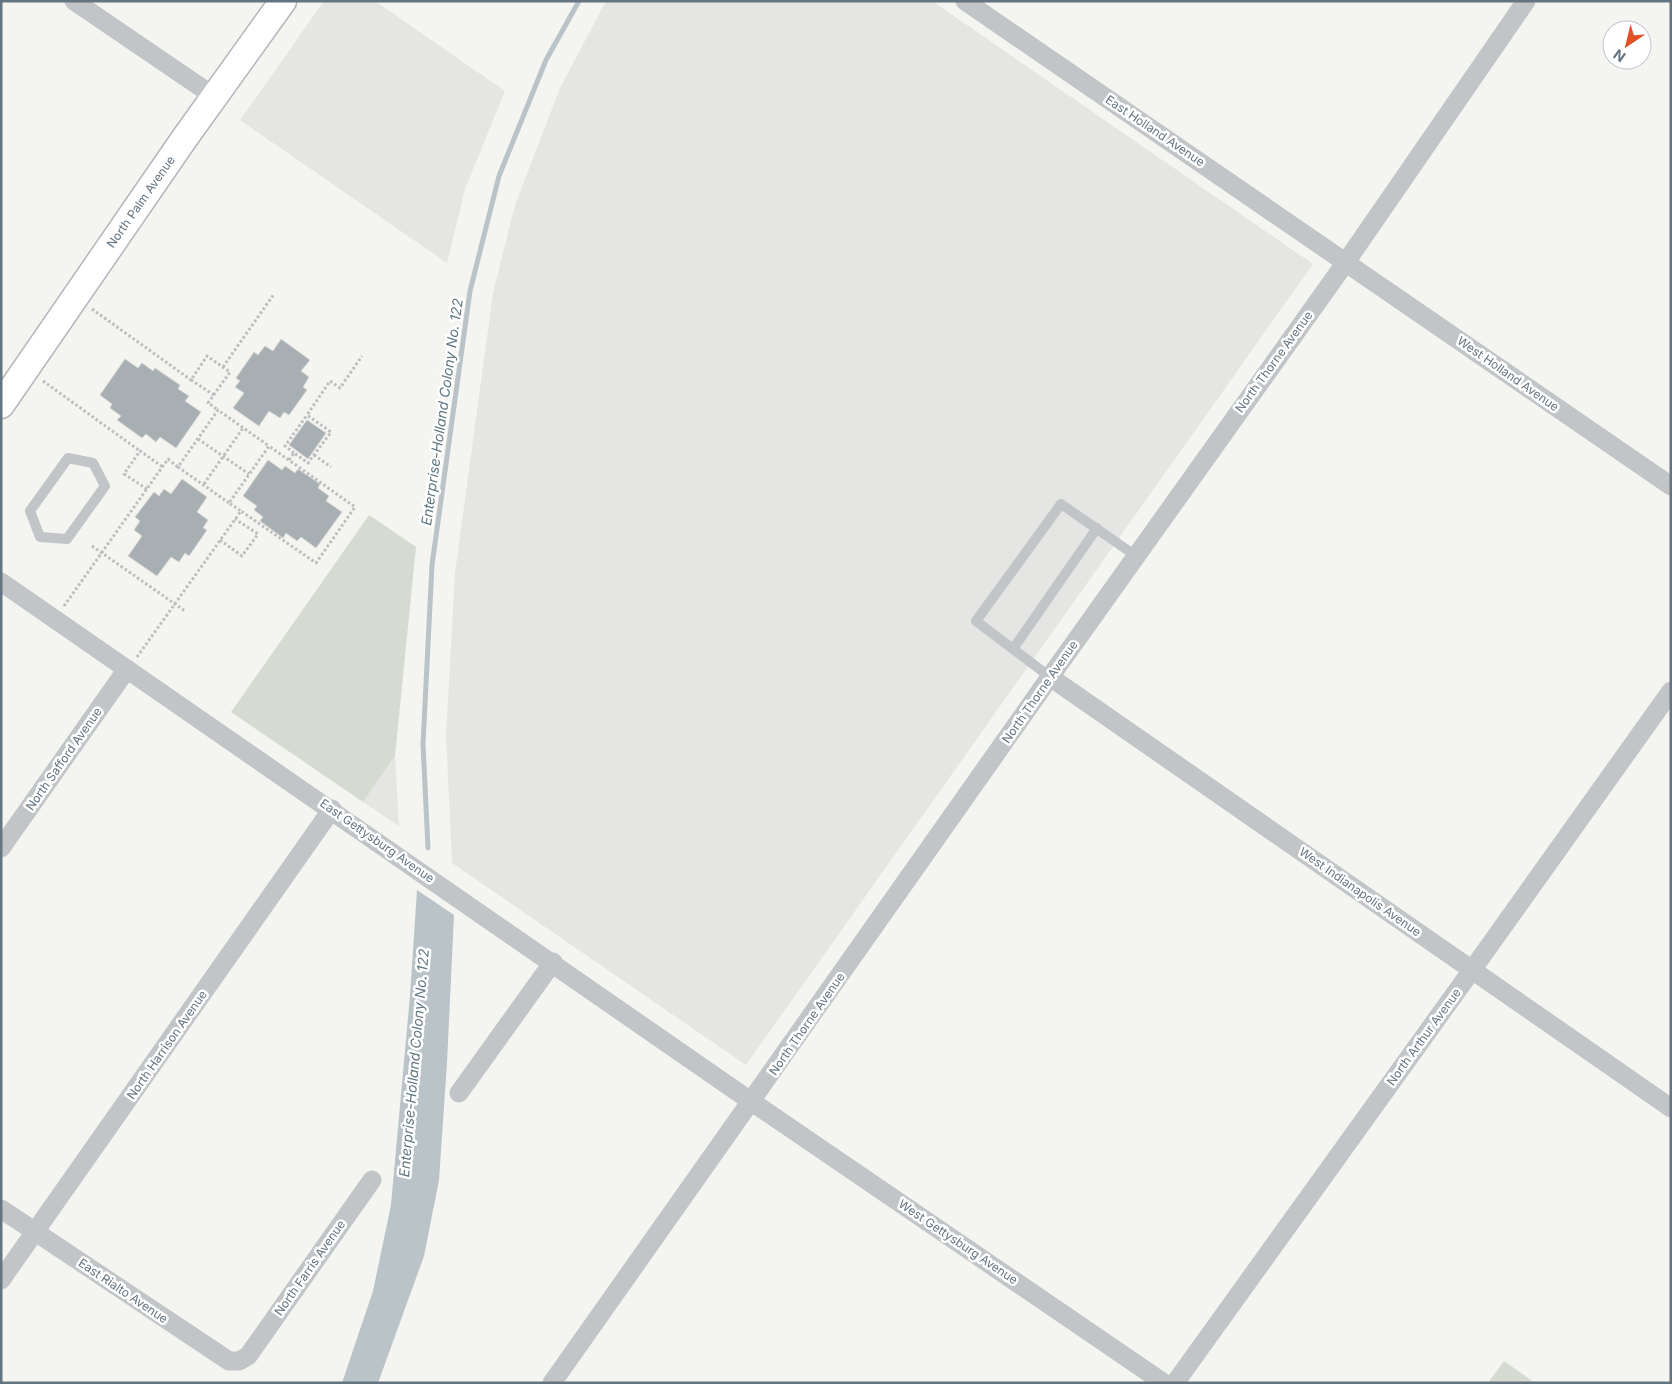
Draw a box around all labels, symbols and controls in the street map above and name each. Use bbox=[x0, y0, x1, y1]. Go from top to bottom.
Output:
north arrow bbox=[1602, 20, 1652, 70]
text: N bbox=[1610, 46, 1629, 66]
street label: East Holland Avenue bbox=[1103, 92, 1208, 169]
street label: North Palm Avenue bbox=[103, 153, 178, 251]
water label: Enterprise-Holland Colony No. 122 bbox=[417, 297, 466, 527]
street label: North Thorne Avenue bbox=[1232, 308, 1315, 415]
street label: West Holland Avenue bbox=[1455, 333, 1562, 414]
street label: North Thorne Avenue bbox=[999, 638, 1081, 746]
street label: North Safford Avenue bbox=[22, 704, 105, 813]
street label: East Gettysburg Avenue bbox=[317, 795, 437, 886]
street label: West Indianapolis Avenue bbox=[1297, 844, 1424, 939]
water label: Enterprise-Holland Colony No. 122 bbox=[395, 948, 432, 1178]
street label: North Thorne Avenue bbox=[766, 970, 848, 1078]
street label: North Arthur Avenue bbox=[1383, 985, 1464, 1088]
street label: North Harrison Avenue bbox=[123, 987, 210, 1102]
street label: West Gettysburg Avenue bbox=[896, 1196, 1021, 1287]
street label: North Farris Avenue bbox=[271, 1217, 348, 1318]
street label: East Rialto Avenue bbox=[76, 1255, 171, 1326]

